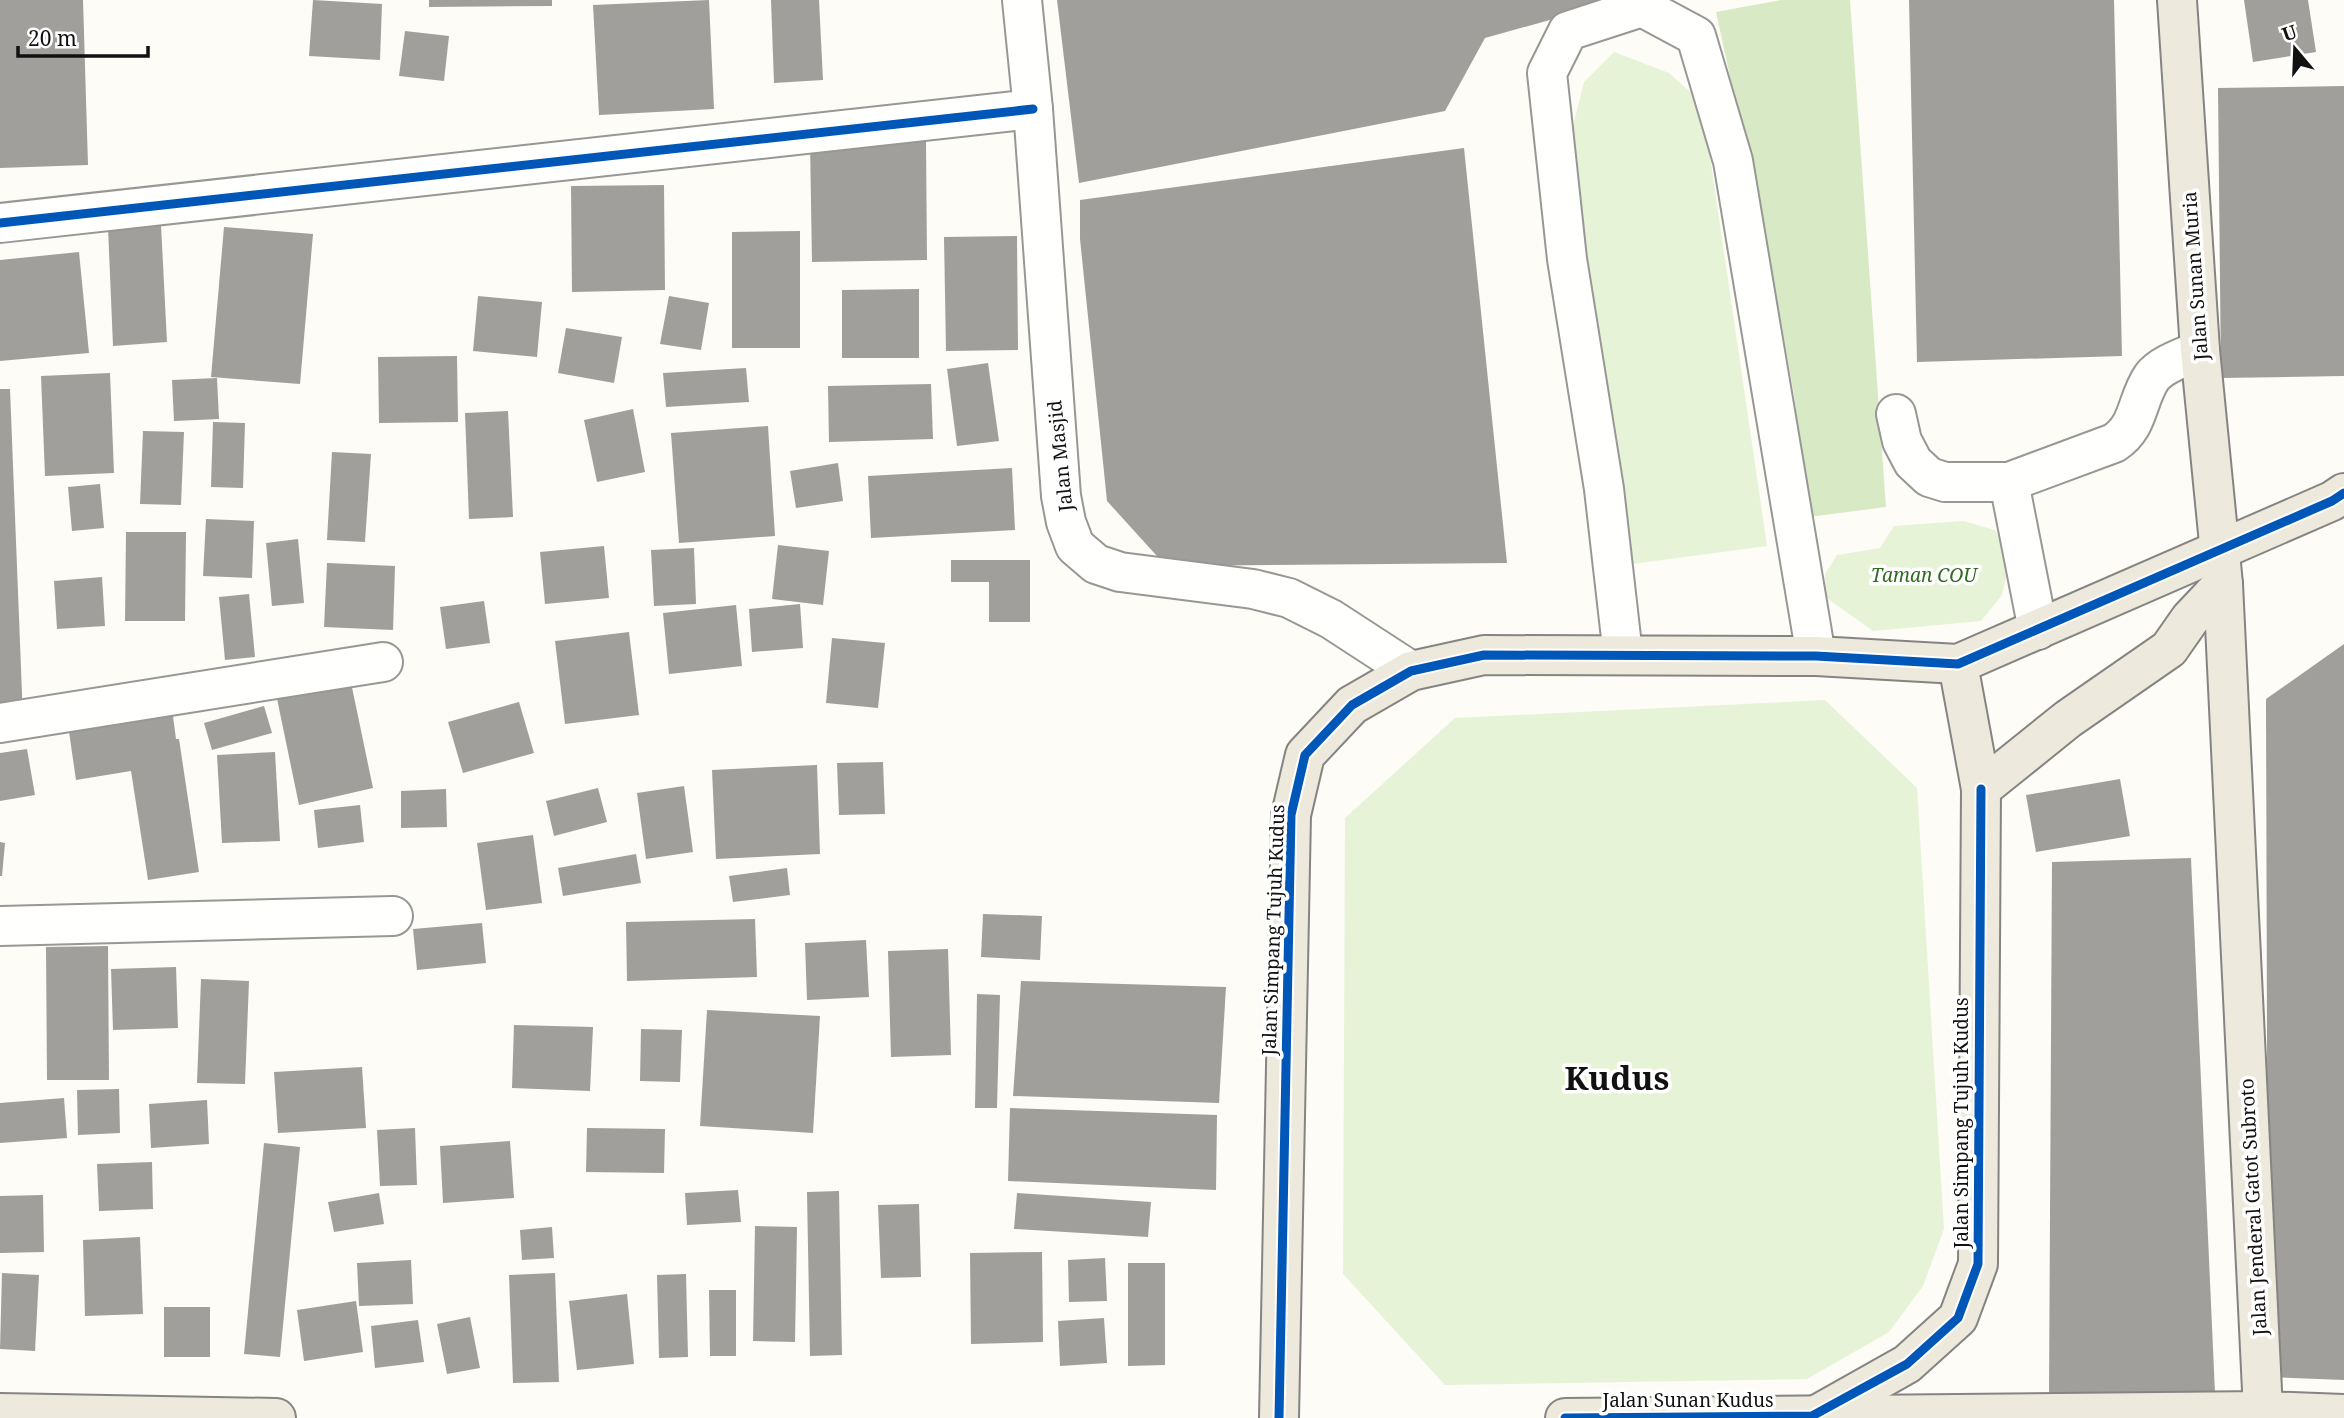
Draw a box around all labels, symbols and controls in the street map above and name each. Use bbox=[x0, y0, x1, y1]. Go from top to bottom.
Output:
scale bar bbox=[18, 14, 147, 58]
north arrow bbox=[2260, 14, 2330, 84]
text: U bbox=[2279, 18, 2300, 48]
text: 20 m bbox=[28, 24, 77, 52]
street label: Jalan Sunan Muria bbox=[2176, 191, 2214, 362]
street label: Jalan Masjid bbox=[1041, 399, 1079, 514]
park label: Taman COU bbox=[1871, 562, 1979, 588]
street label: Jalan Simpang Tujuh Kudus bbox=[1256, 804, 1290, 1057]
street label: Jalan Simpang Tujuh Kudus bbox=[1948, 997, 1974, 1250]
district label: Kudus bbox=[1565, 1055, 1669, 1100]
street label: Jalan Jenderal Gatot Subroto bbox=[2233, 1078, 2273, 1337]
street label: Jalan Sunan Kudus bbox=[1601, 1387, 1774, 1413]

